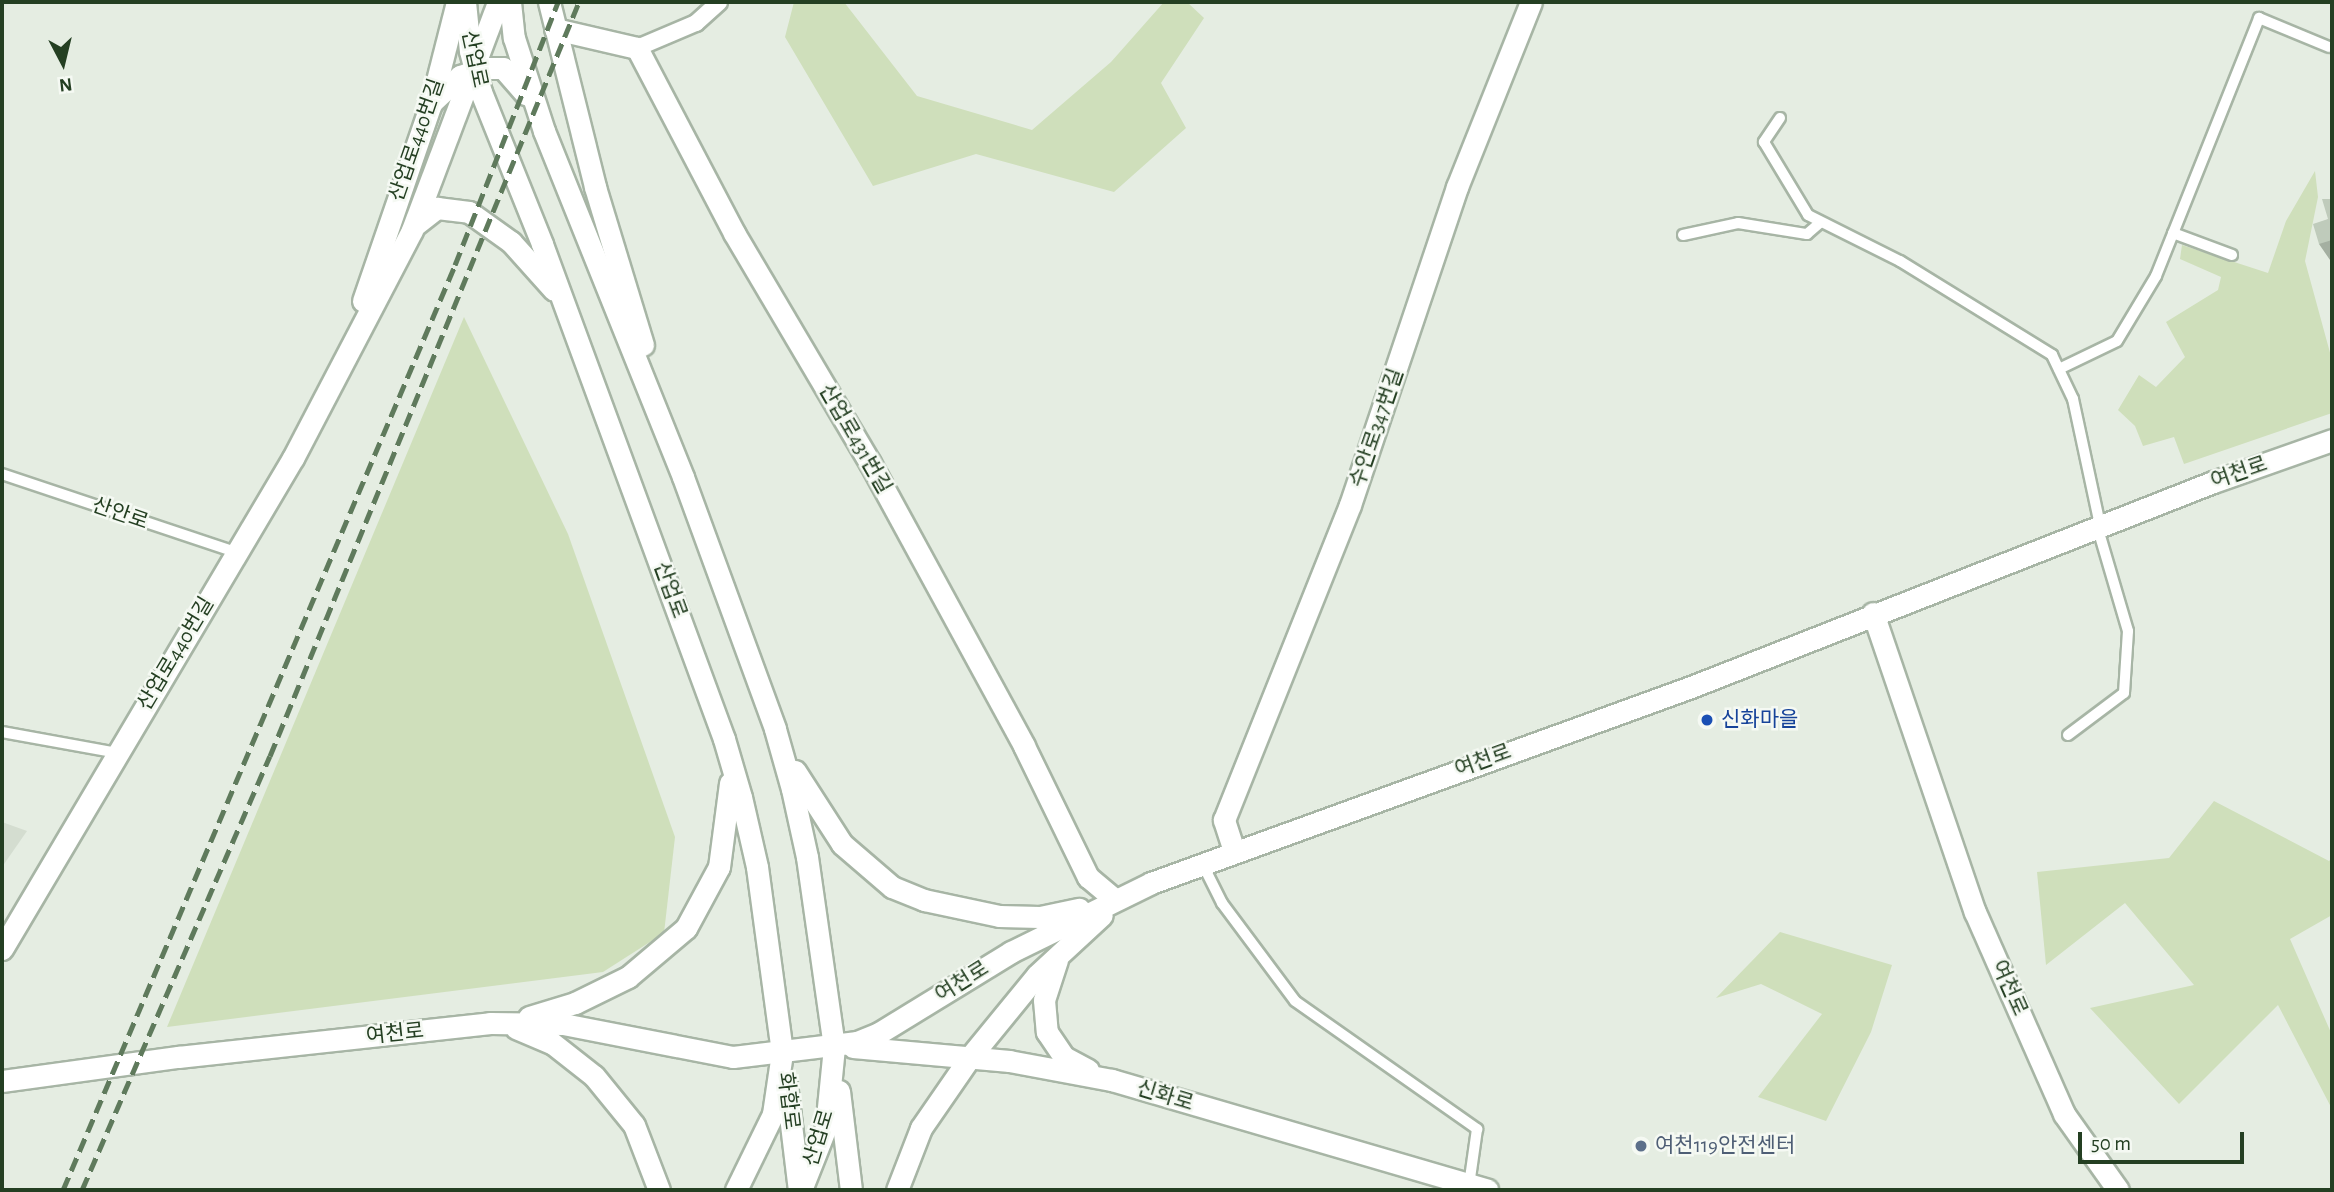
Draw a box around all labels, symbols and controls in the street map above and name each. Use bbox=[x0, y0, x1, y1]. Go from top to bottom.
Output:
north arrow bbox=[28, 28, 98, 98]
street label: 산업로 bbox=[456, 28, 492, 90]
text: N bbox=[58, 74, 73, 95]
street label: 산업로440번길 bbox=[384, 75, 450, 205]
street label: 수안로347번길 bbox=[1345, 365, 1409, 491]
street label: 산업로431번길 bbox=[813, 380, 897, 498]
street label: 여천로 bbox=[2207, 452, 2271, 494]
street label: 산안로 bbox=[88, 493, 152, 535]
street label: 산업로 bbox=[648, 558, 692, 622]
street label: 산업로440번길 bbox=[132, 593, 220, 715]
place label: 신화마을 bbox=[1721, 707, 1798, 733]
marker: 신화마을 bbox=[1699, 712, 1715, 728]
street label: 여천로 bbox=[1451, 739, 1515, 783]
street label: 여천로 bbox=[931, 956, 993, 1008]
street label: 여천로 bbox=[1986, 956, 2032, 1020]
street label: 여천로 bbox=[365, 1018, 425, 1050]
street label: 화합로 bbox=[772, 1071, 804, 1131]
street label: 신화로 bbox=[1134, 1075, 1196, 1117]
street label: 산업로 bbox=[798, 1107, 840, 1169]
scale bar bbox=[2082, 1118, 2248, 1162]
place label: 여천119안전센터 bbox=[1655, 1133, 1795, 1159]
text: 50 m bbox=[2091, 1133, 2131, 1154]
marker: 여천119안전센터 bbox=[1633, 1138, 1649, 1154]

